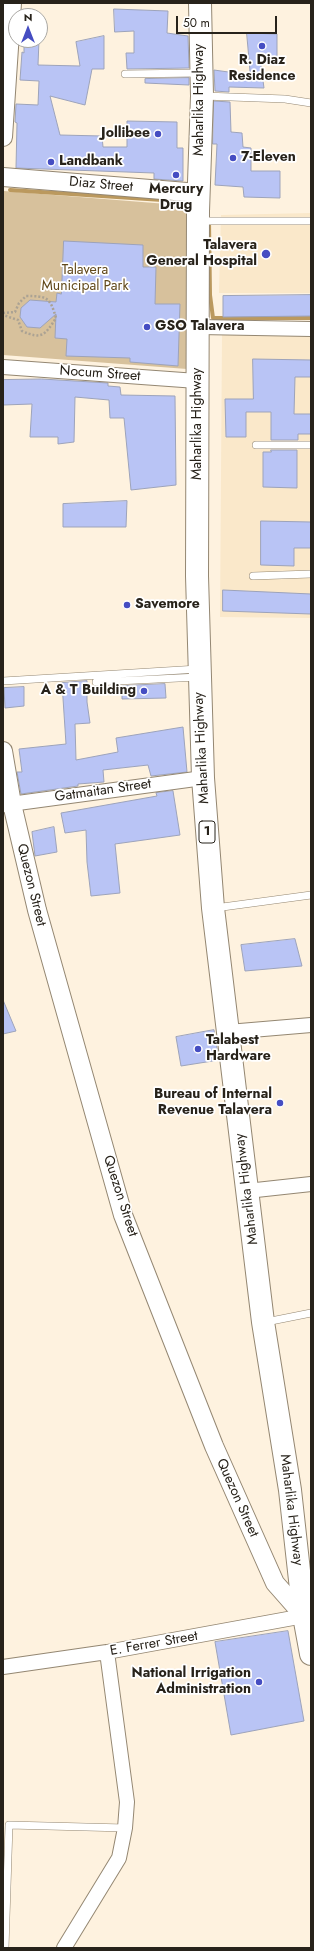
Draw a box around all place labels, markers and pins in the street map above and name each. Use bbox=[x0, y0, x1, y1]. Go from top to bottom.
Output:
marker: R. Diaz Residence bbox=[257, 41, 267, 51]
place label: R. Diaz Residence bbox=[229, 53, 295, 86]
place label: Jollibee bbox=[101, 126, 150, 142]
marker: Jollibee bbox=[153, 129, 163, 139]
place label: 7-Eleven bbox=[241, 150, 296, 166]
marker: 7-Eleven bbox=[228, 153, 238, 163]
place label: Landbank bbox=[59, 154, 123, 170]
marker: Landbank bbox=[46, 157, 56, 167]
marker: Mercury Drug bbox=[171, 170, 181, 180]
place label: Mercury Drug bbox=[149, 182, 203, 214]
place label: Talavera General Hospital bbox=[146, 238, 257, 270]
marker: Talavera General Hospital bbox=[260, 248, 272, 260]
place label: GSO Talavera bbox=[155, 319, 245, 335]
marker: GSO Talavera bbox=[142, 322, 152, 332]
place label: Savemore bbox=[135, 597, 200, 613]
marker: Savemore bbox=[122, 600, 132, 610]
place label: A & T Building bbox=[41, 683, 136, 699]
marker: A & T Building bbox=[139, 686, 149, 696]
place label: Talabest Hardware bbox=[206, 1033, 271, 1066]
marker: Talabest Hardware bbox=[193, 1044, 203, 1054]
place label: Bureau of Internal Revenue Talavera bbox=[154, 1087, 272, 1120]
marker: Bureau of Internal Revenue Talavera bbox=[275, 1098, 285, 1108]
place label: National Irrigation Administration bbox=[132, 1666, 251, 1698]
marker: National Irrigation Administration bbox=[254, 1677, 264, 1687]

